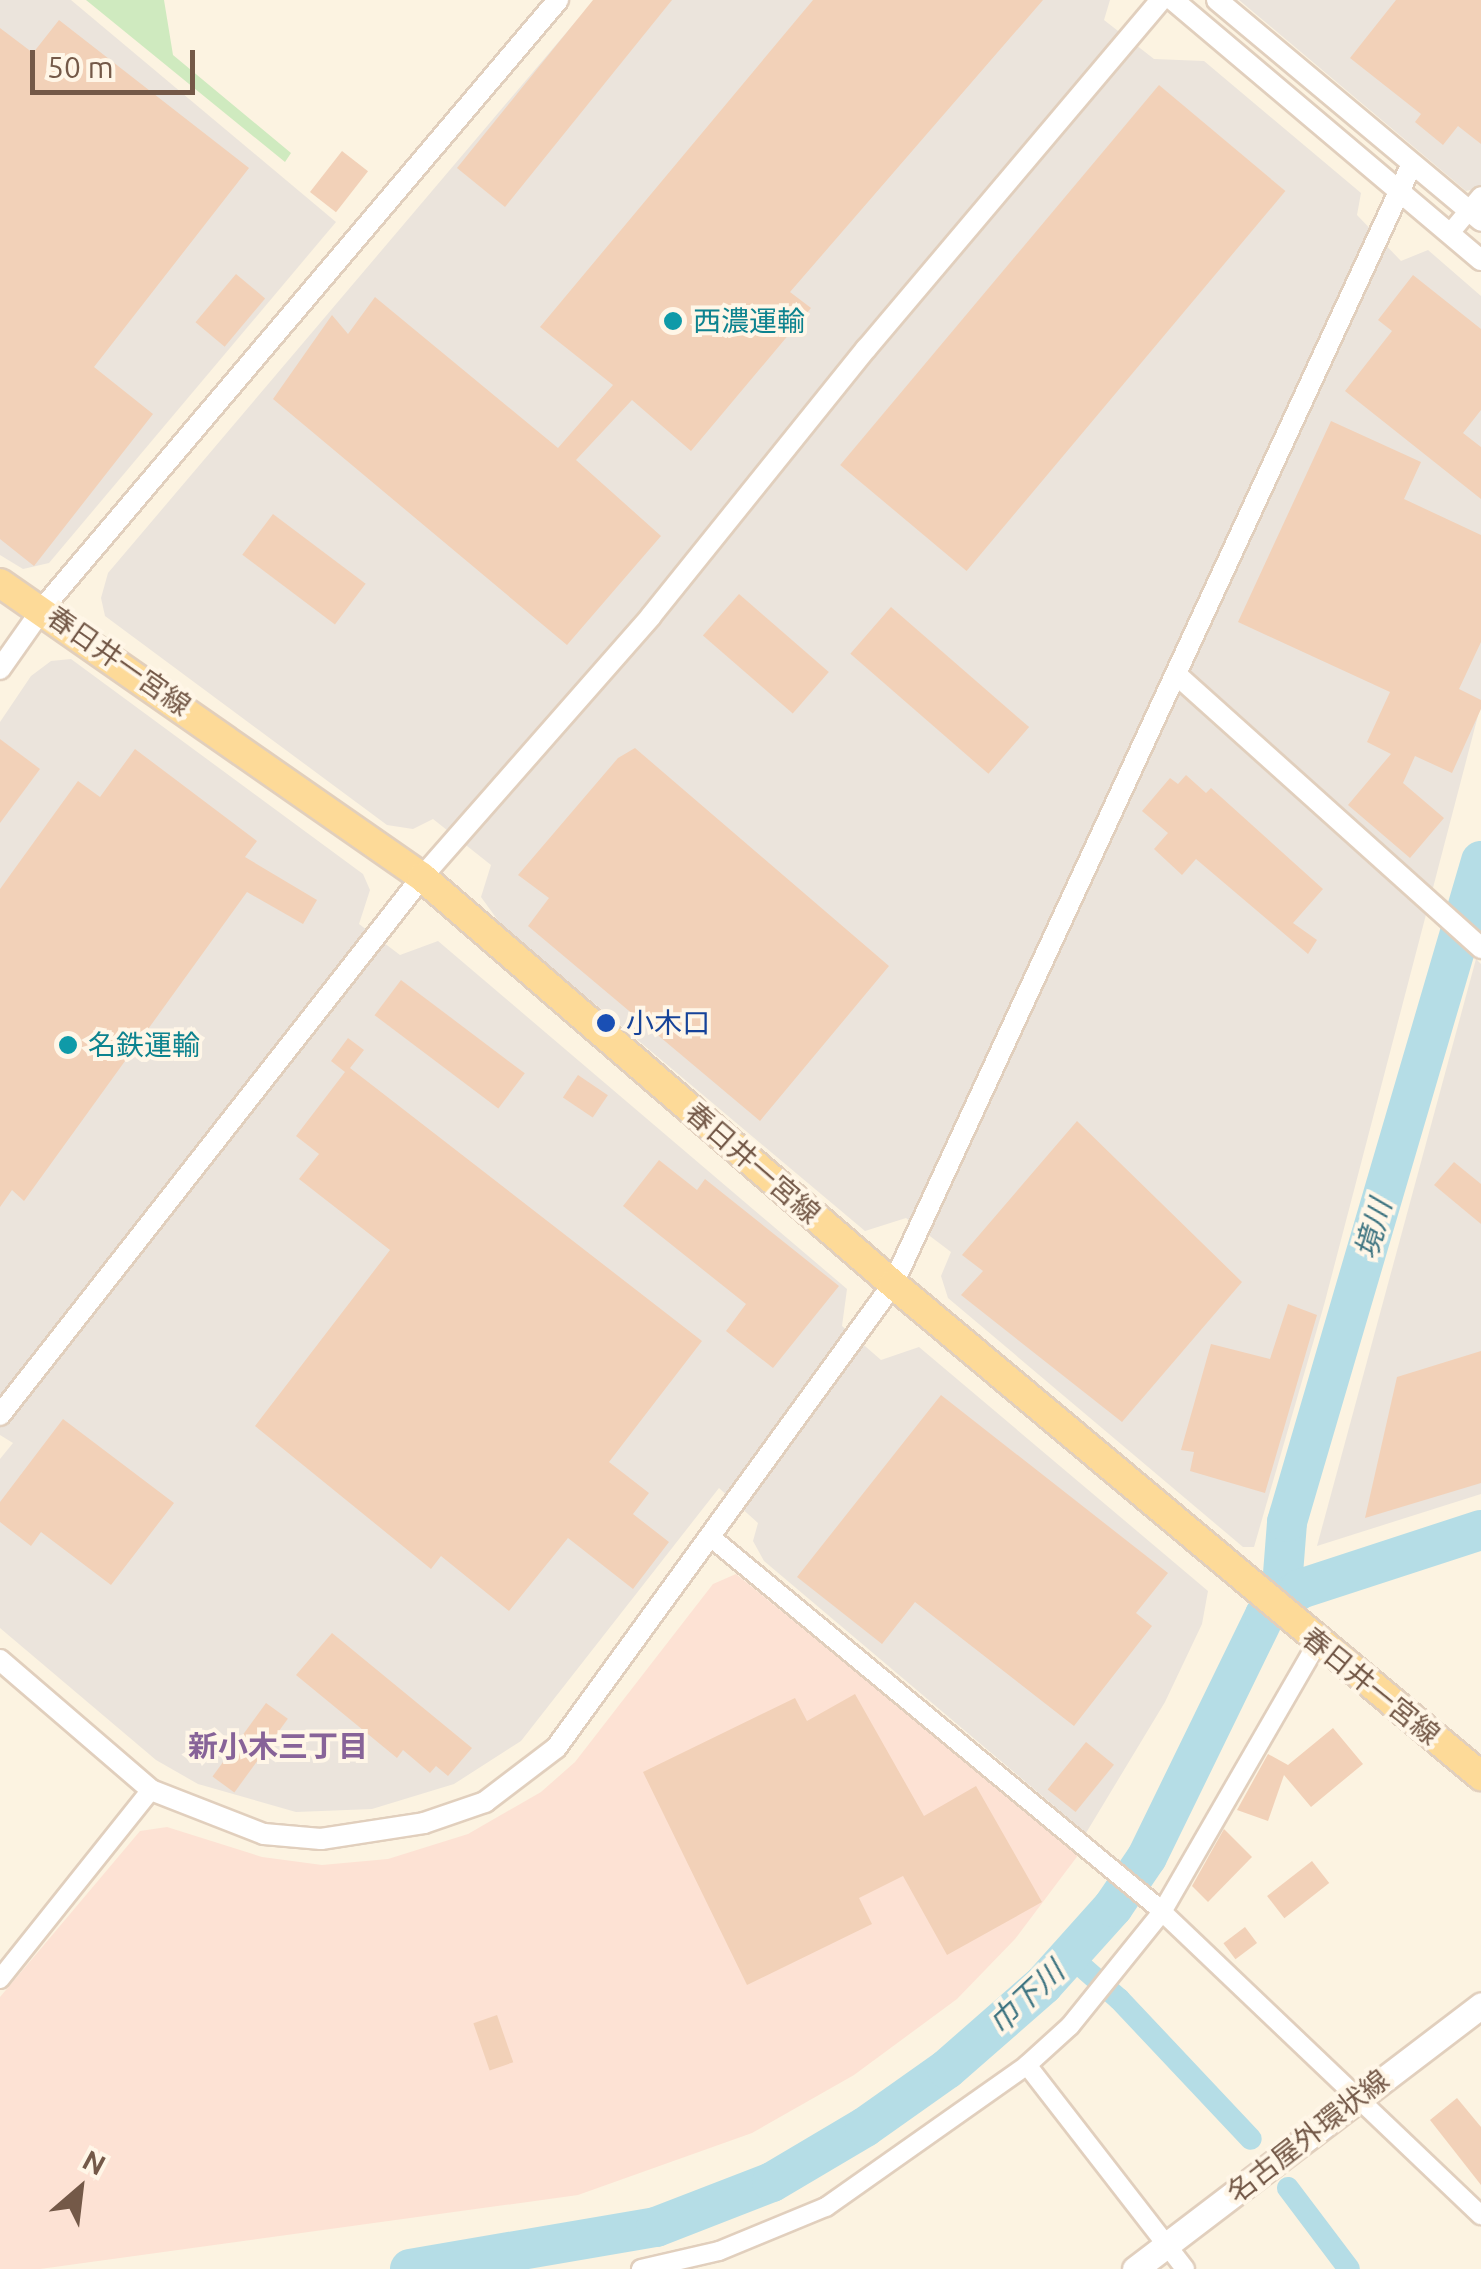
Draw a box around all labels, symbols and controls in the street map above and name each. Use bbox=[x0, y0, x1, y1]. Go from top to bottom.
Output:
scale bar bbox=[35, 30, 200, 92]
text: 50 m bbox=[47, 50, 114, 84]
place label: 西濃運輸 bbox=[693, 304, 805, 338]
marker: 西濃運輸 bbox=[662, 310, 684, 332]
street label: 春日井一宮線 bbox=[41, 599, 197, 723]
place label: 小木口 bbox=[626, 1006, 710, 1040]
marker: 小木口 bbox=[595, 1012, 617, 1034]
place label: 名鉄運輸 bbox=[88, 1028, 200, 1062]
marker: 名鉄運輸 bbox=[57, 1034, 79, 1056]
street label: 春日井一宮線 bbox=[679, 1095, 827, 1231]
water label: 境川 bbox=[1347, 1195, 1399, 1263]
street label: 春日井一宮線 bbox=[1295, 1620, 1447, 1752]
district label: 新小木三丁目 bbox=[188, 1728, 368, 1764]
water label: 巾下川 bbox=[981, 1953, 1071, 2041]
street label: 名古屋外環状線 bbox=[1220, 2062, 1396, 2210]
north arrow bbox=[30, 2139, 130, 2239]
text: N bbox=[78, 2143, 111, 2181]

